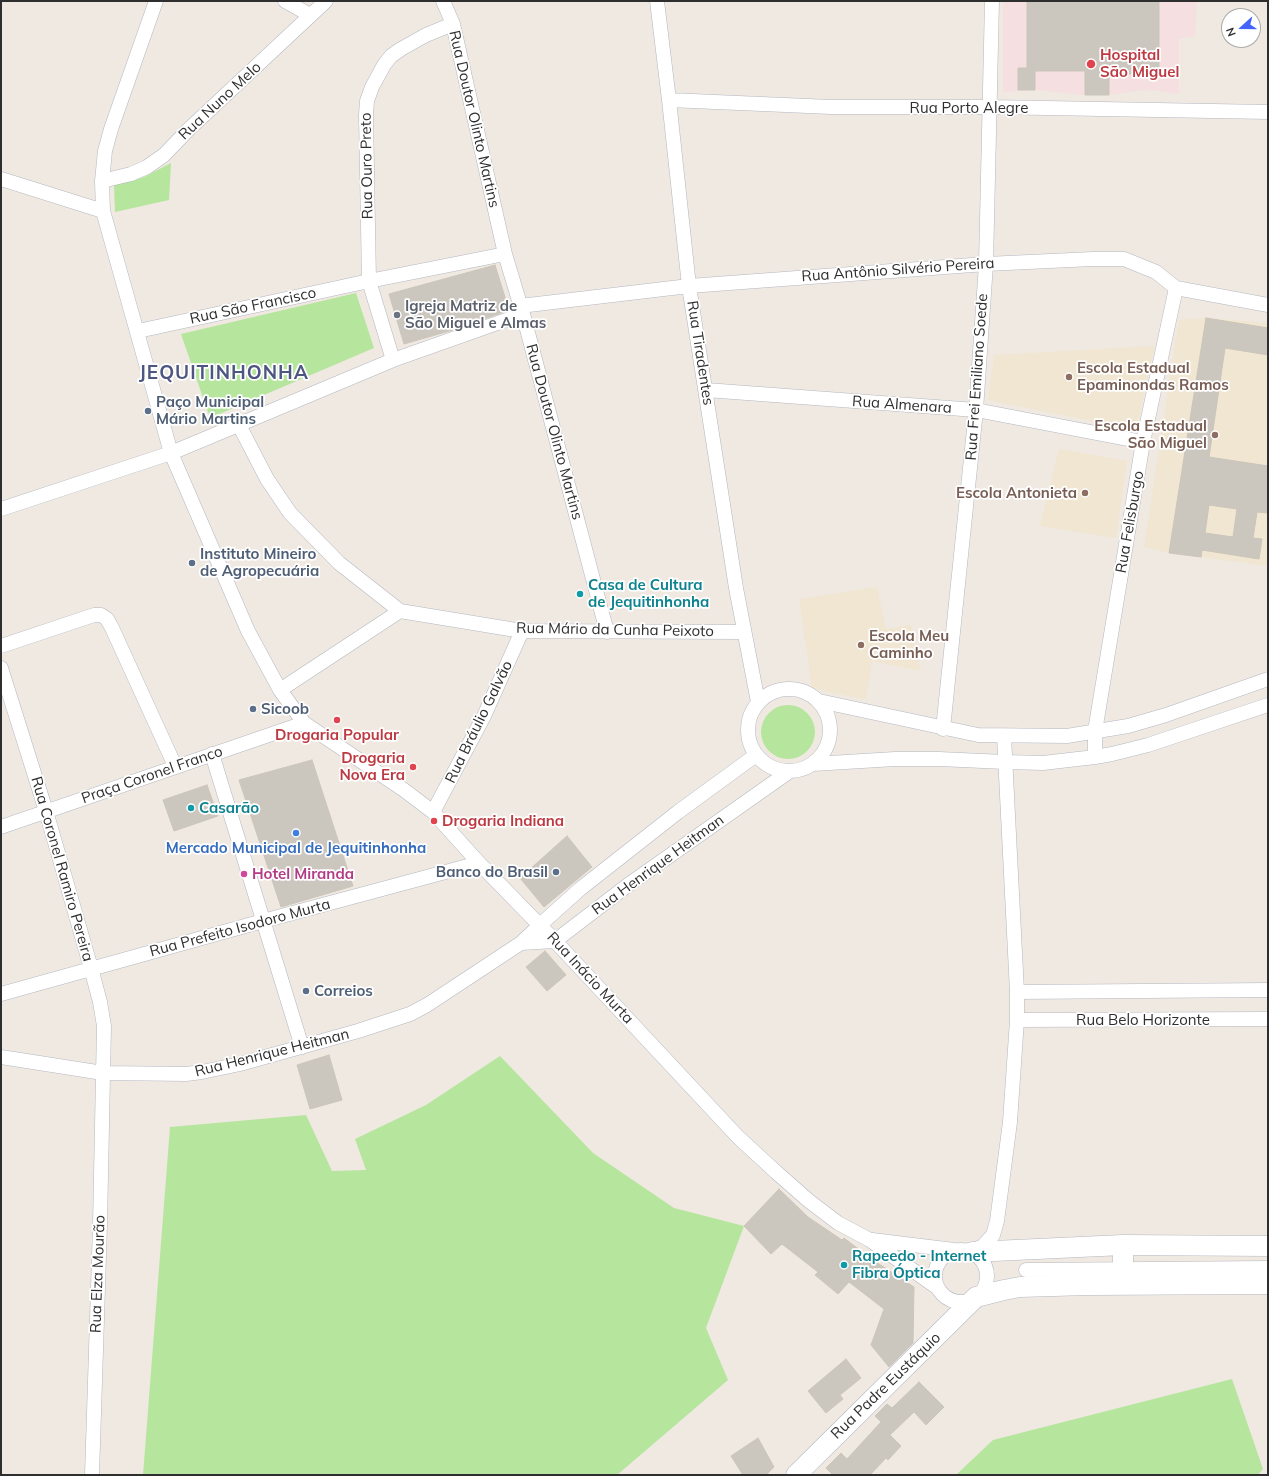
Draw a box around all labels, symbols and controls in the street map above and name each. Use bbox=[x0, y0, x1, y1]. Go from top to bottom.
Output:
north arrow bbox=[1221, 8, 1261, 48]
text: N bbox=[1223, 26, 1239, 38]
street label: Rua Doutor Olinto Martins bbox=[445, 29, 503, 209]
place label: Hospital São Miguel bbox=[1100, 46, 1179, 81]
street label: Rua Nuno Melo bbox=[175, 58, 265, 144]
marker: Hospital São Miguel bbox=[1085, 58, 1097, 70]
street label: Rua Porto Alegre bbox=[910, 99, 1028, 117]
street label: Rua Ouro Preto bbox=[357, 112, 377, 220]
street label: Rua Antônio Silvério Pereira bbox=[801, 254, 995, 286]
street label: Rua São Francisco bbox=[188, 284, 318, 328]
street label: Rua Frei Emiliano Soede bbox=[962, 293, 992, 461]
place label: Igreja Matriz de São Miguel e Almas bbox=[405, 297, 546, 332]
street label: Rua Tiradentes bbox=[683, 299, 717, 407]
marker: Igreja Matriz de São Miguel e Almas bbox=[392, 310, 402, 320]
street label: Rua Doutor Olinto Martins bbox=[522, 342, 586, 522]
place label: Escola Estadual Epaminondas Ramos bbox=[1077, 359, 1229, 394]
district label: JEQUITINHONHA bbox=[139, 362, 309, 384]
marker: Escola Estadual Epaminondas Ramos bbox=[1064, 372, 1074, 382]
place label: Paço Municipal Mário Martins bbox=[156, 393, 264, 428]
street label: Rua Almenara bbox=[851, 393, 953, 417]
marker: Paço Municipal Mário Martins bbox=[143, 406, 153, 416]
place label: Escola Estadual São Miguel bbox=[1094, 417, 1207, 452]
marker: Escola Estadual São Miguel bbox=[1210, 430, 1220, 440]
street label: Rua Felisburgo bbox=[1112, 469, 1148, 575]
place label: Escola Antonieta bbox=[956, 484, 1077, 502]
marker: Escola Antonieta bbox=[1080, 488, 1090, 498]
place label: Instituto Mineiro de Agropecuária bbox=[200, 545, 319, 580]
marker: Instituto Mineiro de Agropecuária bbox=[187, 558, 197, 568]
place label: Casa de Cultura de Jequitinhonha bbox=[588, 576, 709, 611]
marker: Casa de Cultura de Jequitinhonha bbox=[575, 589, 585, 599]
street label: Rua Mário da Cunha Peixoto bbox=[516, 619, 714, 641]
place label: Escola Meu Caminho bbox=[869, 627, 949, 662]
marker: Escola Meu Caminho bbox=[856, 640, 866, 650]
street label: Rua Bráulio Galvão bbox=[442, 658, 516, 786]
place label: Sicoob bbox=[261, 700, 309, 718]
marker: Sicoob bbox=[248, 704, 258, 714]
marker: Drogaria Popular bbox=[332, 715, 342, 725]
place label: Drogaria Popular bbox=[275, 726, 399, 744]
street label: Praça Coronel Franco bbox=[79, 742, 225, 808]
place label: Drogaria Nova Era bbox=[339, 749, 405, 784]
marker: Drogaria Nova Era bbox=[408, 762, 418, 772]
street label: Rua Coronel Ramiro Pereira bbox=[27, 774, 97, 964]
place label: Casarão bbox=[199, 799, 259, 817]
marker: Casarão bbox=[186, 803, 196, 813]
street label: Rua Henrique Heitman bbox=[589, 811, 727, 919]
place label: Drogaria Indiana bbox=[442, 812, 564, 830]
marker: Drogaria Indiana bbox=[429, 816, 439, 826]
marker: Mercado Municipal de Jequitinhonha bbox=[291, 828, 301, 838]
place label: Mercado Municipal de Jequitinhonha bbox=[166, 839, 426, 857]
place label: Banco do Brasil bbox=[436, 863, 548, 881]
place label: Hotel Miranda bbox=[252, 865, 354, 883]
marker: Banco do Brasil bbox=[551, 867, 561, 877]
marker: Hotel Miranda bbox=[239, 869, 249, 879]
street label: Rua Prefeito Isodoro Murta bbox=[148, 895, 332, 961]
street label: Rua Inácio Murta bbox=[543, 928, 637, 1028]
place label: Correios bbox=[314, 982, 373, 1000]
marker: Correios bbox=[301, 986, 311, 996]
street label: Rua Belo Horizonte bbox=[1076, 1011, 1210, 1029]
street label: Rua Henrique Heitman bbox=[193, 1025, 351, 1081]
street label: Rua Elza Mourão bbox=[87, 1215, 109, 1333]
place label: Rapeedo - Internet Fibra Óptica bbox=[852, 1247, 986, 1282]
marker: Rapeedo - Internet Fibra Óptica bbox=[839, 1260, 849, 1270]
street label: Rua Padre Eustáquio bbox=[827, 1329, 945, 1443]

